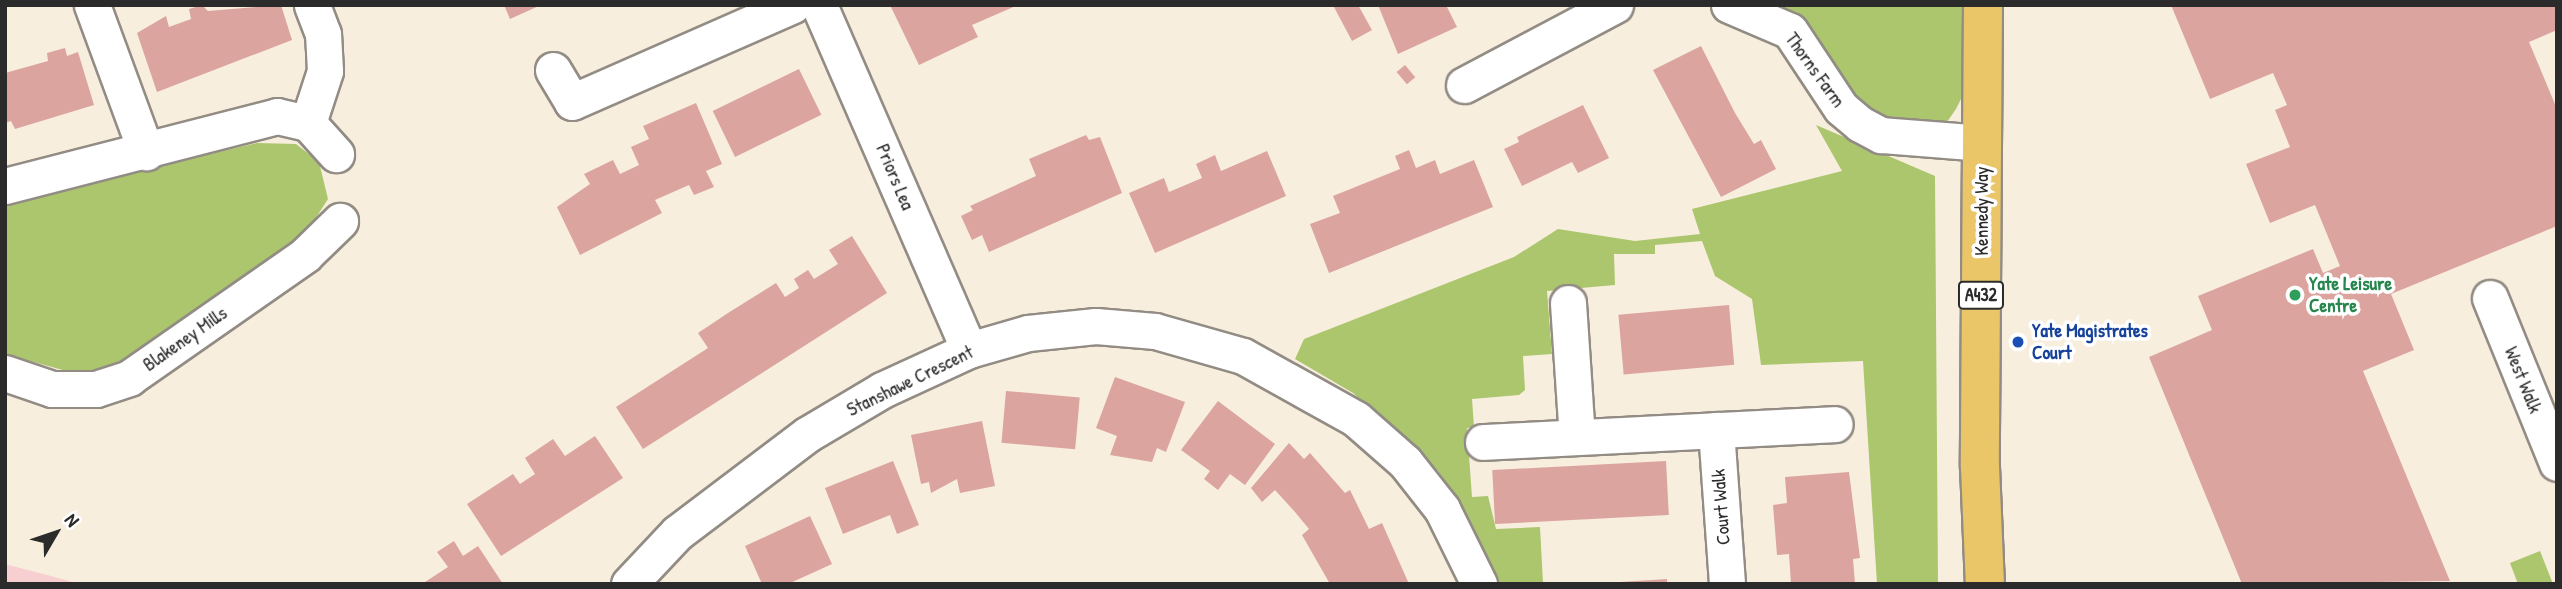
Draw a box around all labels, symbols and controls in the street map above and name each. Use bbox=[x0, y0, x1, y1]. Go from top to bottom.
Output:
street label: Thorns Farm bbox=[1780, 28, 1850, 112]
street label: Priors Lea bbox=[871, 141, 919, 213]
street label: Kennedy Way bbox=[1971, 166, 1993, 256]
place label: Yate Leisure Centre bbox=[2309, 273, 2392, 317]
road number: A432 bbox=[1956, 281, 2006, 310]
marker: Yate Leisure Centre bbox=[2287, 287, 2303, 303]
street label: Blakeney Mills bbox=[139, 302, 231, 376]
place label: Yate Magistrates Court bbox=[2032, 320, 2148, 364]
marker: Yate Magistrates Court bbox=[2010, 334, 2026, 350]
street label: Stanshawe Crescent bbox=[843, 341, 977, 421]
street label: West Walk bbox=[2499, 343, 2547, 417]
street label: Court Walk bbox=[1707, 468, 1735, 546]
north arrow bbox=[21, 498, 91, 568]
text: N bbox=[59, 508, 86, 532]

